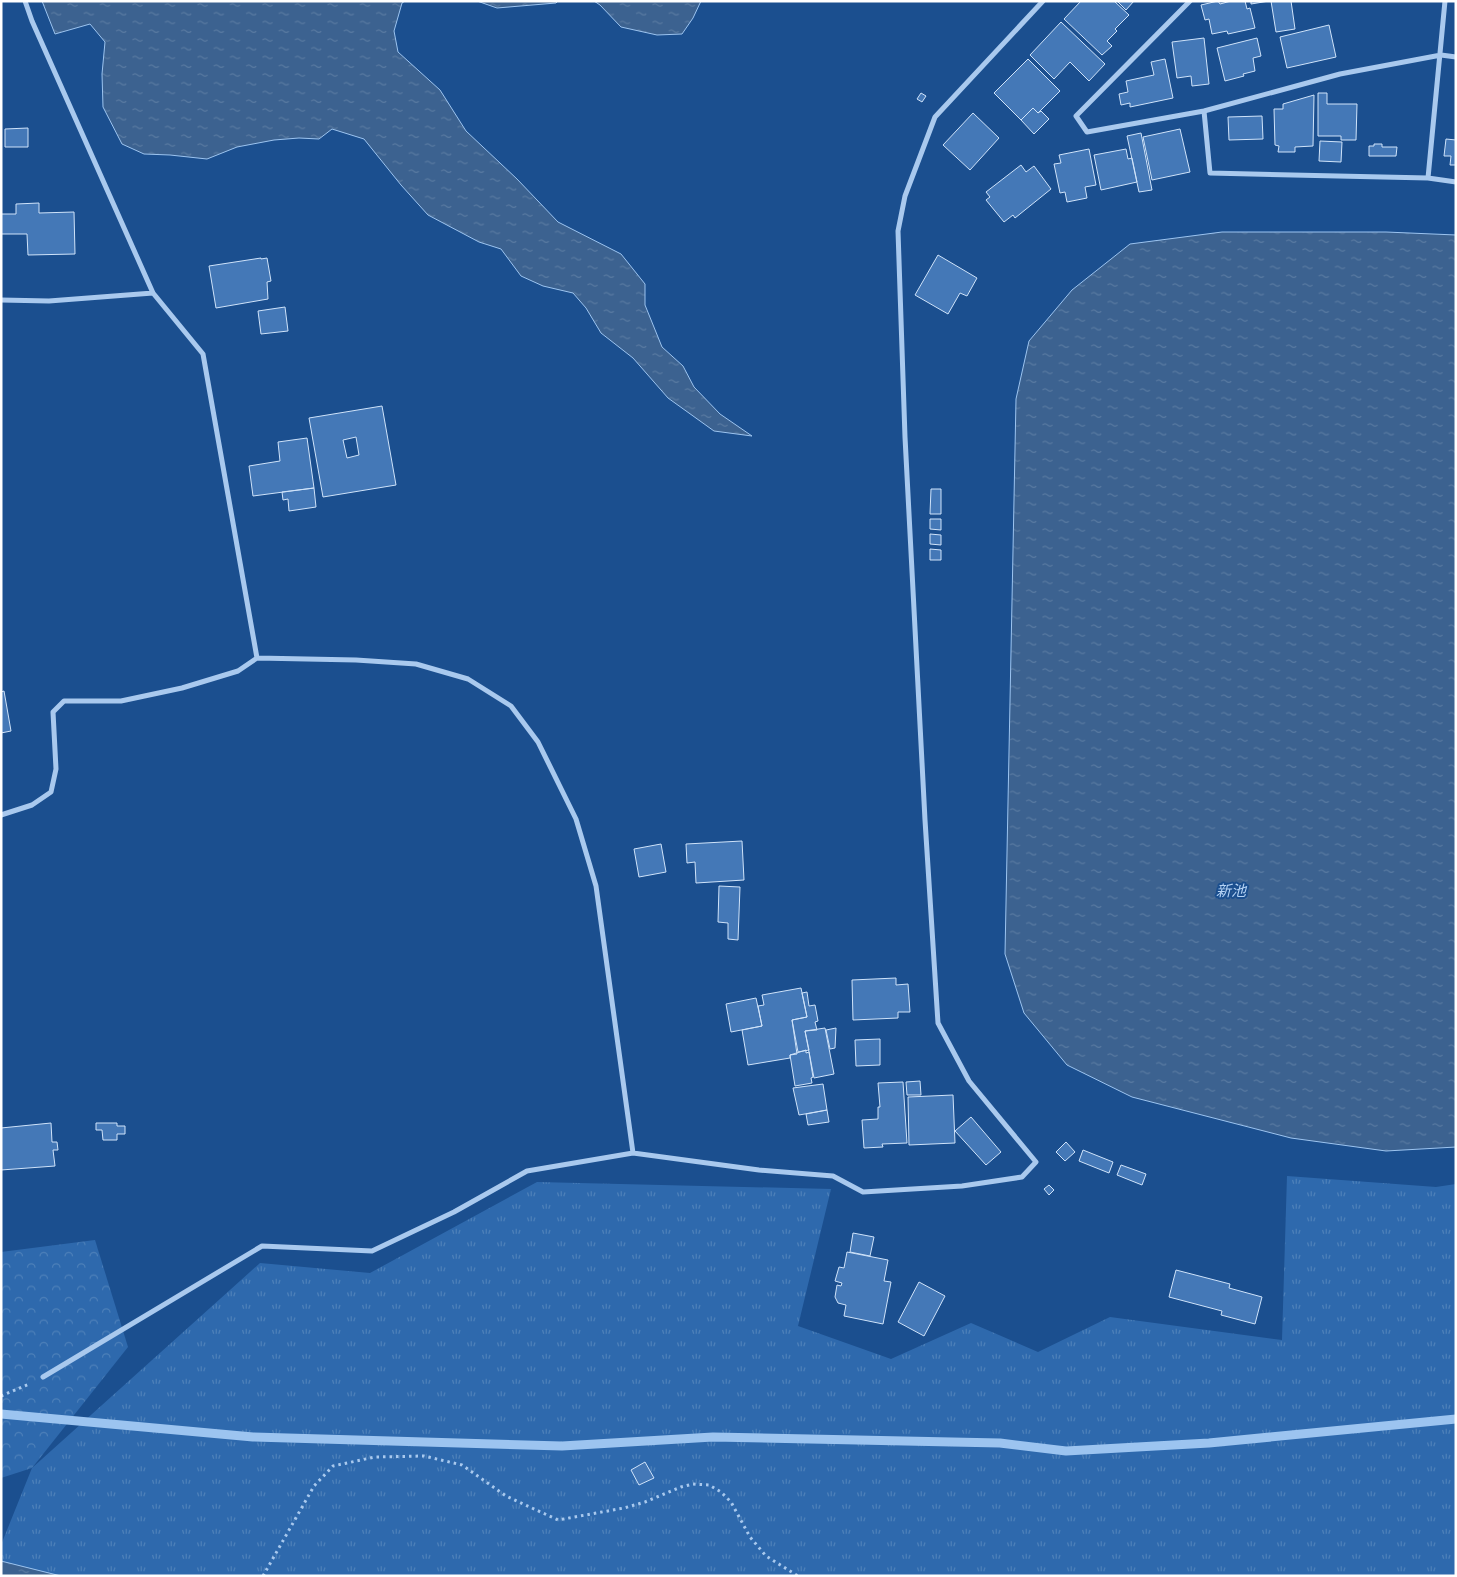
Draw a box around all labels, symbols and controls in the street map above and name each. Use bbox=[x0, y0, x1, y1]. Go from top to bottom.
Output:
water label: 新池 bbox=[1216, 880, 1248, 900]

